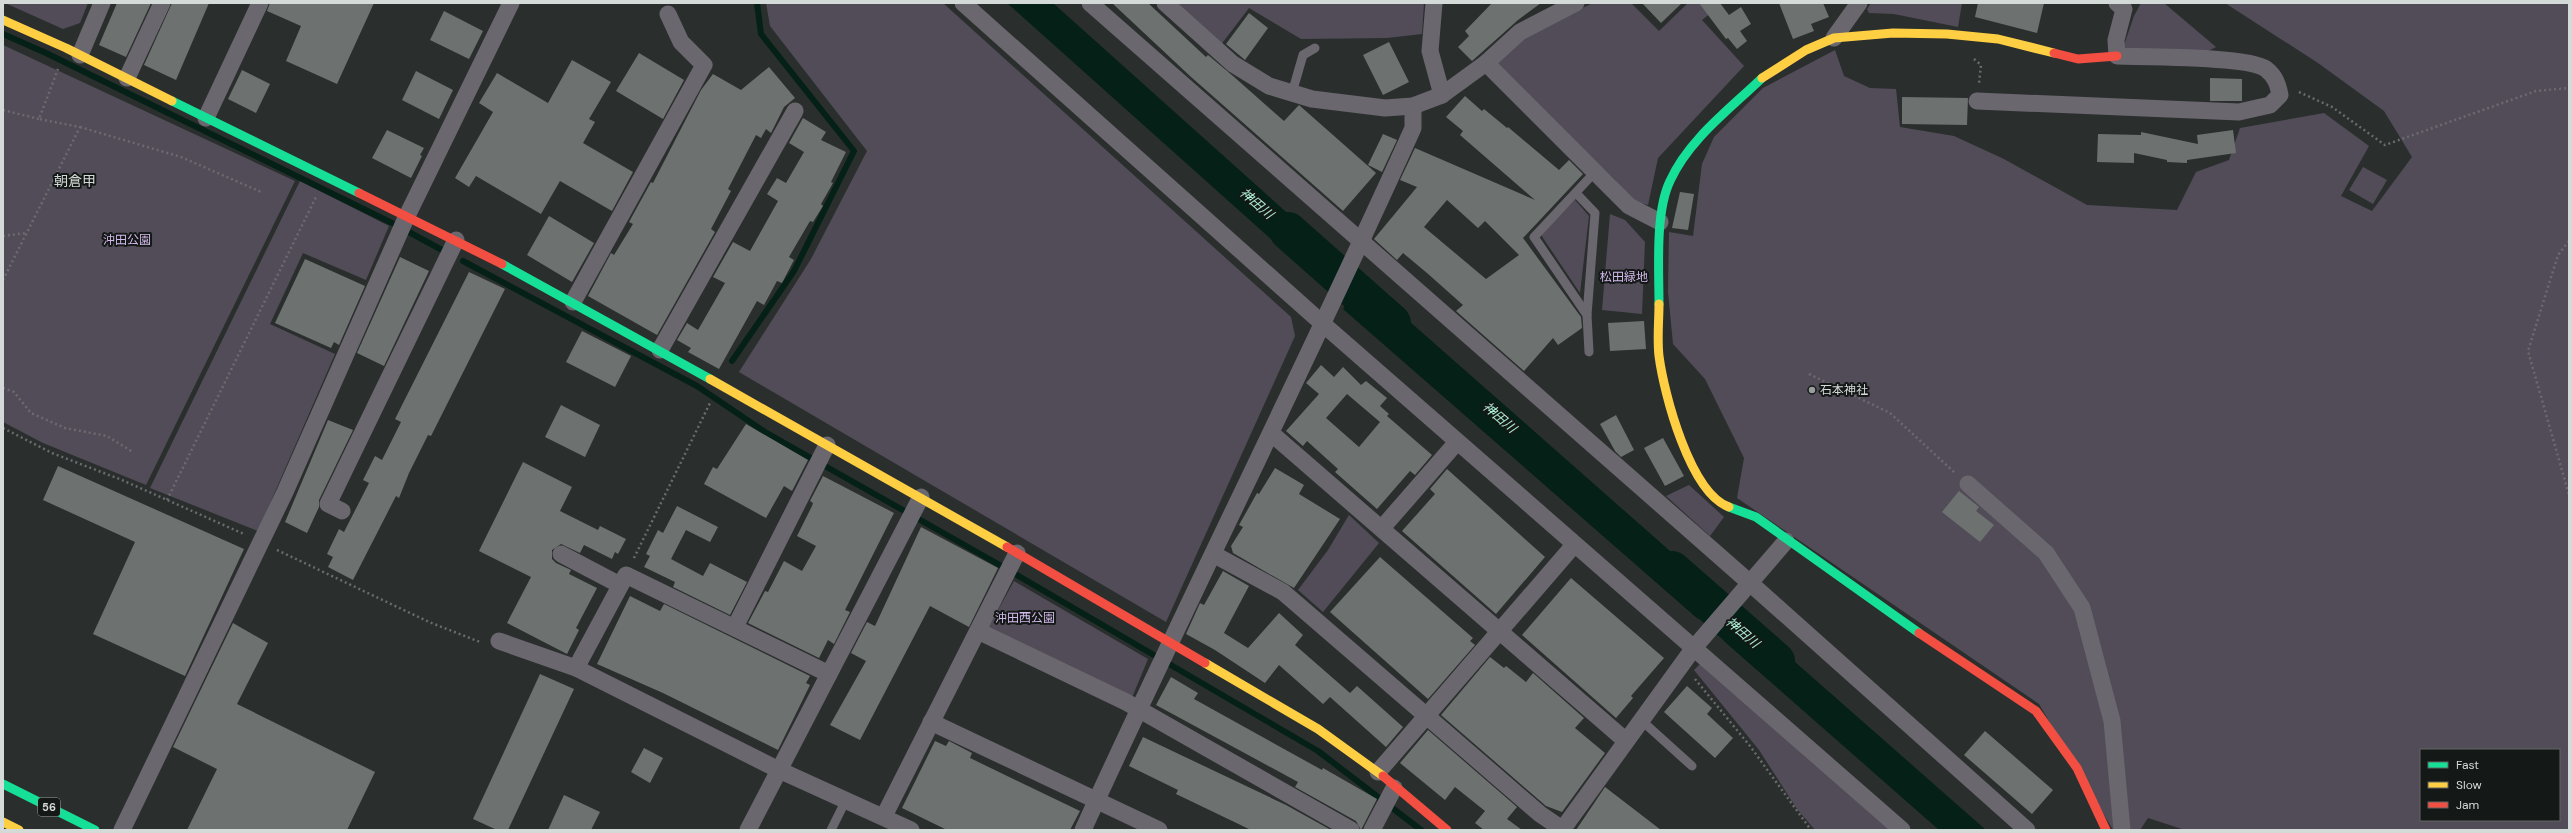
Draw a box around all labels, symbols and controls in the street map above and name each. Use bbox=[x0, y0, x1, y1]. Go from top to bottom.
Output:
district label: 朝倉甲 bbox=[54, 172, 96, 190]
water label: 神田川 bbox=[1236, 184, 1278, 224]
park label: 沖田公園 bbox=[103, 232, 151, 248]
park label: 松田緑地 bbox=[1600, 269, 1648, 285]
place label: 石本神社 bbox=[1820, 382, 1868, 398]
marker: 石本神社 bbox=[1807, 385, 1817, 395]
water label: 神田川 bbox=[1479, 398, 1521, 438]
park label: 沖田西公園 bbox=[995, 610, 1055, 626]
water label: 神田川 bbox=[1722, 613, 1764, 653]
legend bbox=[2420, 749, 2560, 821]
text: Fast bbox=[2456, 757, 2479, 773]
text: Slow bbox=[2456, 777, 2482, 793]
text: Jam bbox=[2456, 797, 2479, 813]
road number: 56 bbox=[38, 798, 60, 816]

